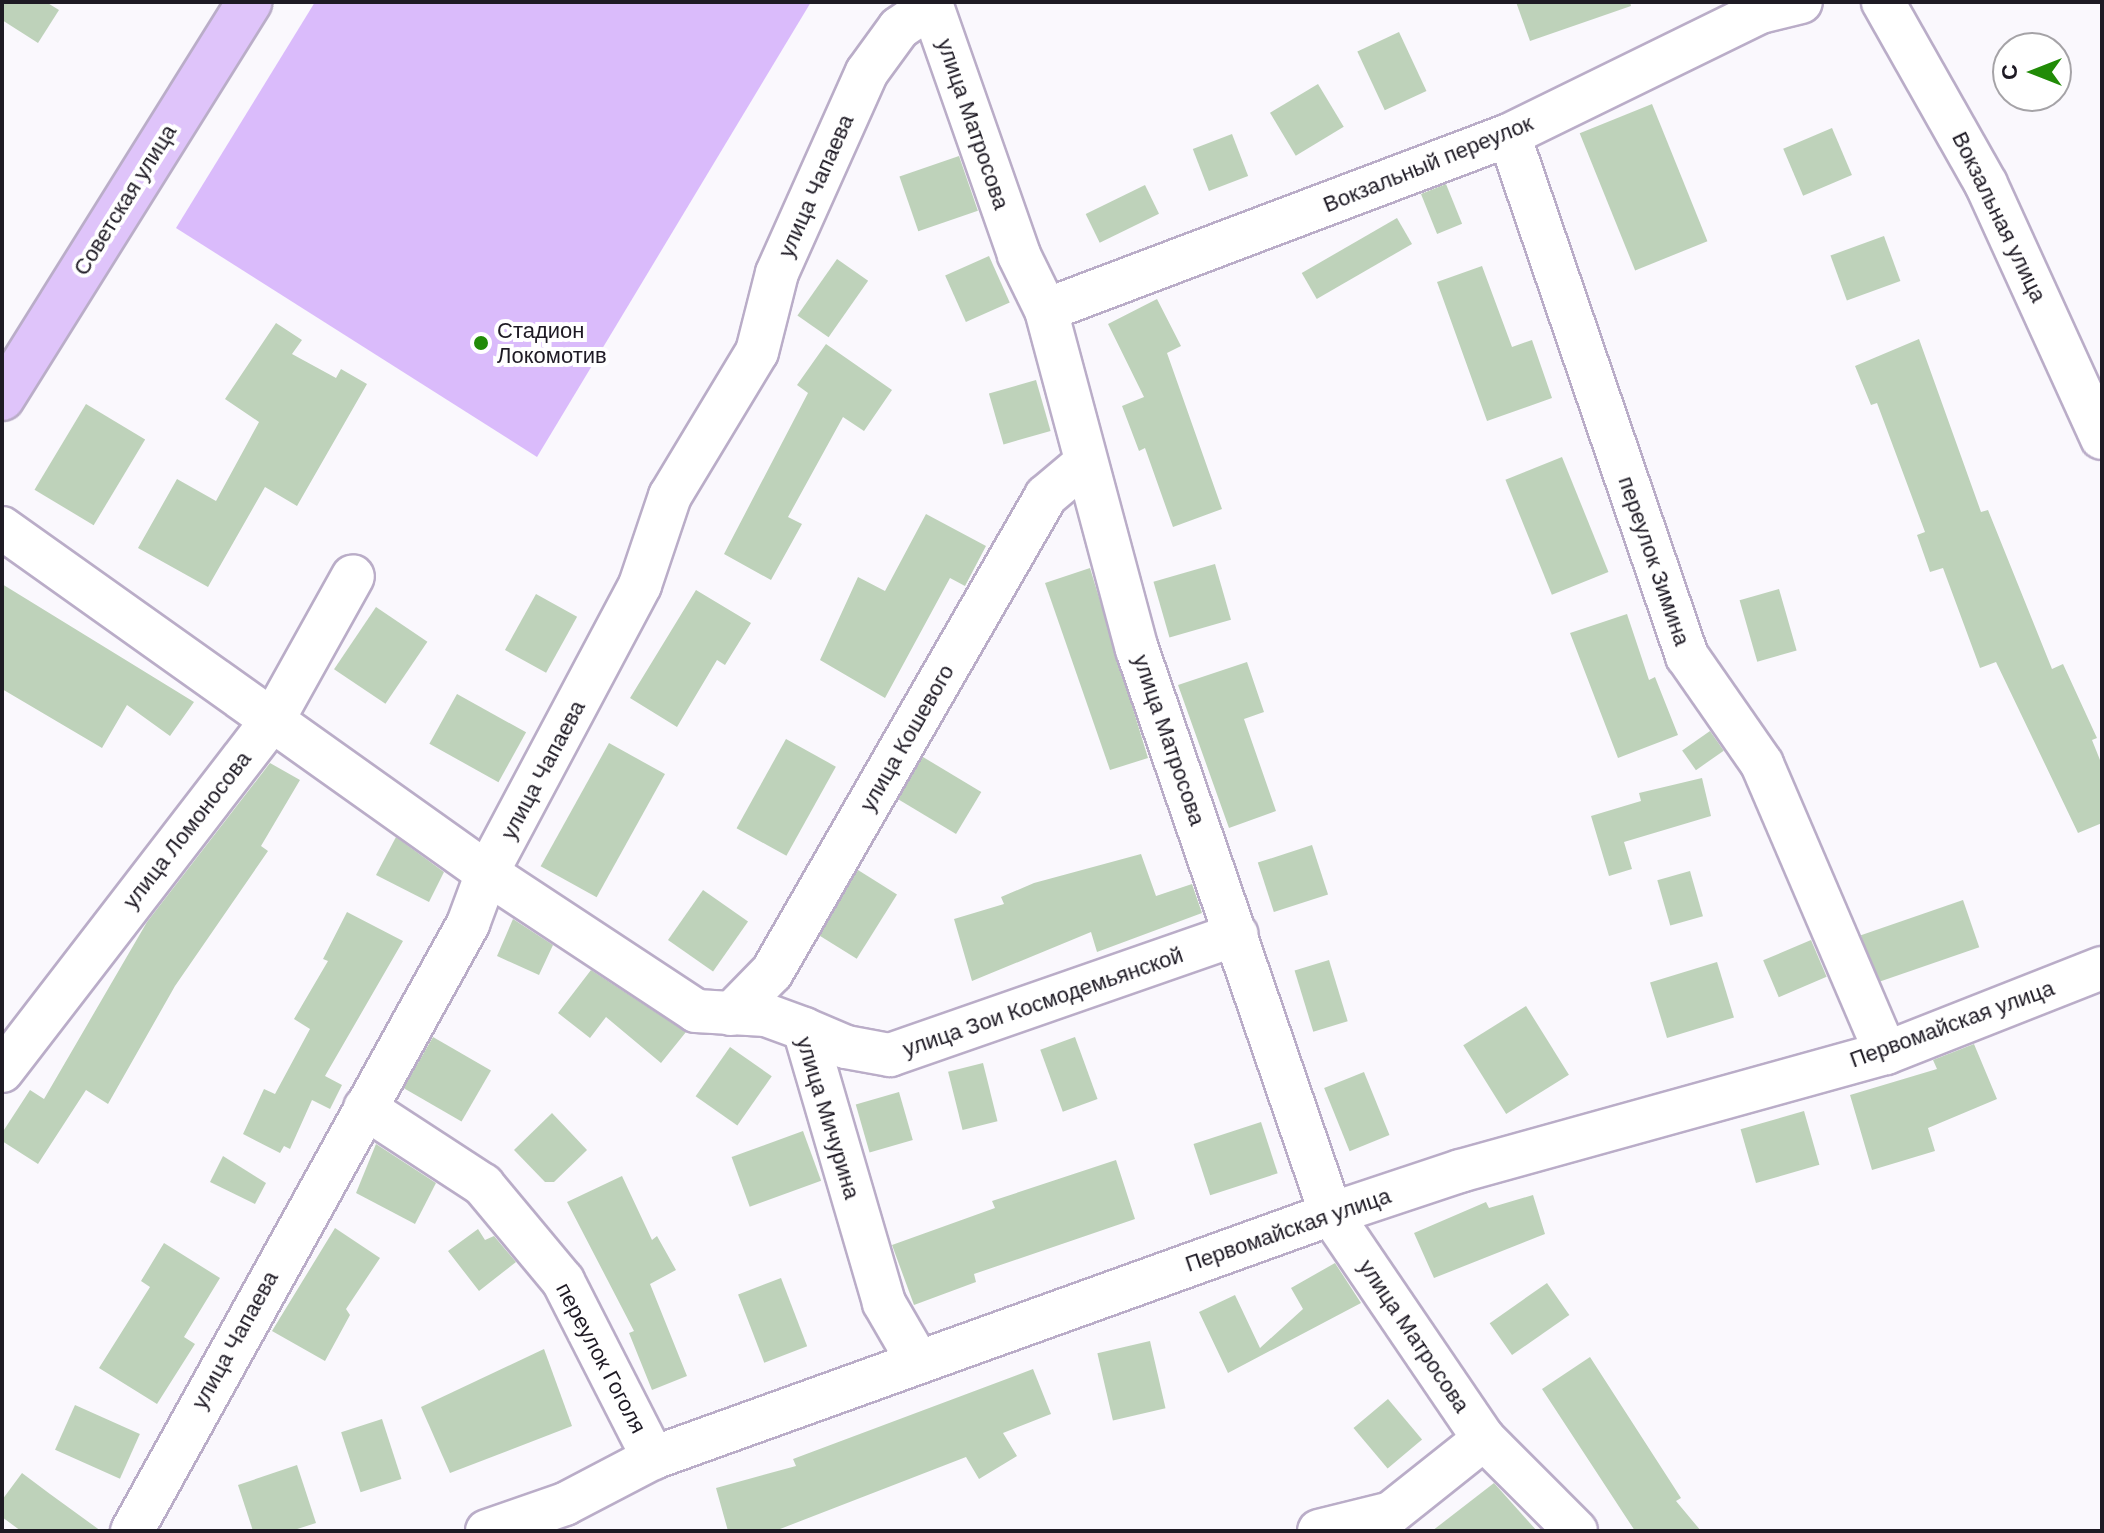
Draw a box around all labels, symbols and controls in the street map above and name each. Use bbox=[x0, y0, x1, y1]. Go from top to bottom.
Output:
north arrow bbox=[1992, 32, 2072, 112]
street label: улица Матросова bbox=[931, 35, 1015, 213]
text: С bbox=[1997, 64, 2022, 80]
street label: улица Чапаева bbox=[773, 110, 859, 262]
street label: Вокзальный переулок bbox=[1319, 110, 1537, 218]
street label: Советская улица bbox=[68, 120, 182, 280]
street label: Вокзальная улица bbox=[1946, 127, 2052, 307]
place label: Стадион Локомотив bbox=[497, 317, 607, 368]
marker: Стадион Локомотив bbox=[472, 334, 490, 352]
street label: переулок Зимина bbox=[1613, 473, 1695, 649]
street label: улица Матросова bbox=[1127, 651, 1211, 829]
street label: улица Кошевого bbox=[854, 660, 960, 816]
street label: улица Чапаева bbox=[495, 696, 591, 844]
street label: улица Ломоносова bbox=[117, 746, 257, 914]
street label: улица Зои Космодемьянской bbox=[899, 942, 1187, 1062]
street label: Первомайская улица bbox=[1846, 975, 2058, 1073]
street label: улица Мичурина bbox=[791, 1034, 865, 1202]
street label: Первомайская улица bbox=[1182, 1182, 1394, 1278]
street label: улица Матросова bbox=[1353, 1255, 1475, 1417]
street label: улица Чапаева bbox=[186, 1266, 284, 1414]
street label: переулок Гоголя bbox=[550, 1278, 652, 1438]

